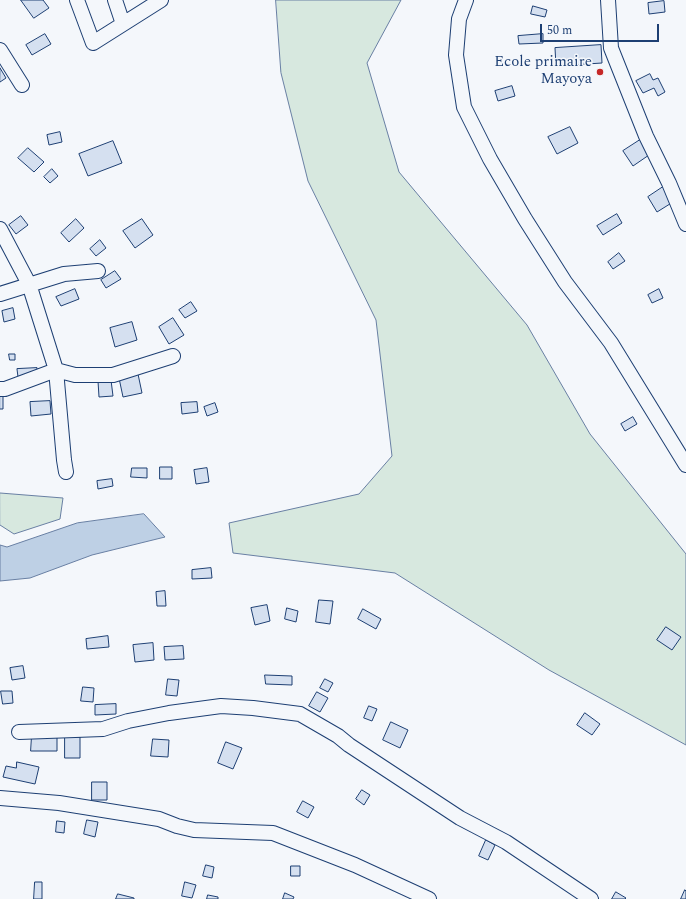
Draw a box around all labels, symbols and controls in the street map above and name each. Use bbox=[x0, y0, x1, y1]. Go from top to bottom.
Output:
scale bar bbox=[542, 16, 661, 42]
text: 50 m bbox=[547, 21, 572, 40]
place label: Ecole primaire Mayoya bbox=[494, 54, 592, 89]
marker: Ecole primaire Mayoya bbox=[595, 67, 605, 77]

